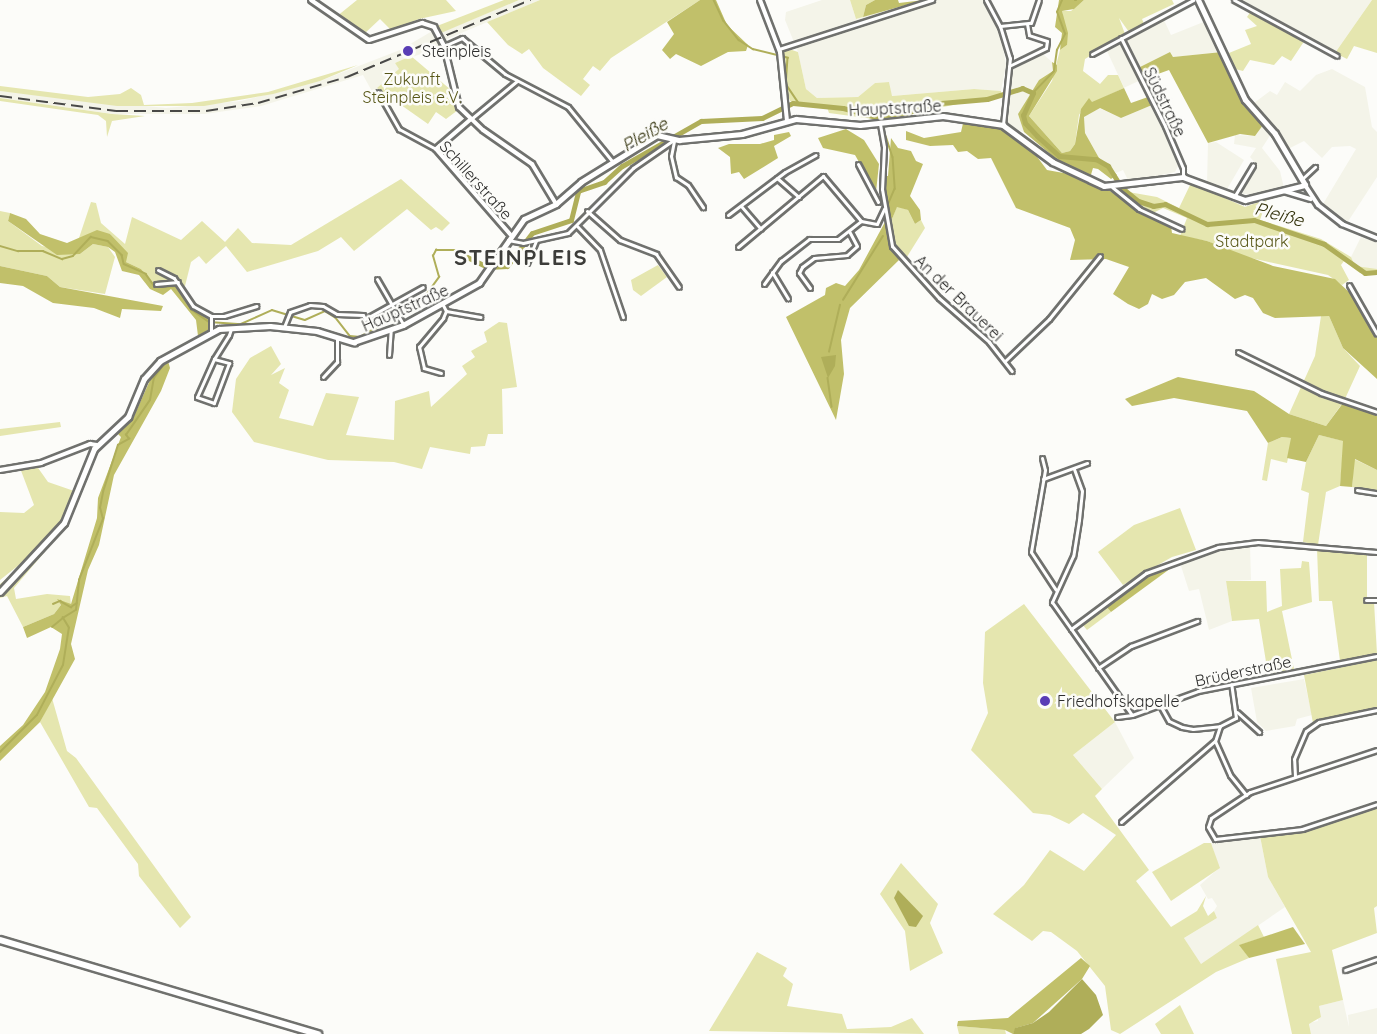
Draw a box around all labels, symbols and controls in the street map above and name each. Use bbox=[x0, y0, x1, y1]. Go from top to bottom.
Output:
place label: Steinpleis bbox=[422, 41, 491, 61]
marker: Steinpleis bbox=[399, 42, 417, 60]
street label: Südstraße bbox=[1140, 64, 1190, 140]
park label: Zukunft Steinpleis e.V. bbox=[362, 69, 462, 107]
street label: Hauptstraße bbox=[848, 96, 942, 120]
water label: Pleiße bbox=[618, 113, 672, 157]
street label: Schillerstraße bbox=[436, 137, 516, 223]
water label: Pleiße bbox=[1252, 198, 1306, 232]
park label: Stadtpark bbox=[1215, 231, 1289, 251]
district label: STEINPLEIS bbox=[454, 245, 588, 271]
street label: An der Brauerei bbox=[911, 251, 1007, 345]
street label: Hauptstraße bbox=[359, 280, 451, 336]
street label: Brüderstraße bbox=[1193, 651, 1293, 691]
place label: Friedhofskapelle bbox=[1057, 691, 1179, 711]
marker: Friedhofskapelle bbox=[1038, 694, 1052, 708]

